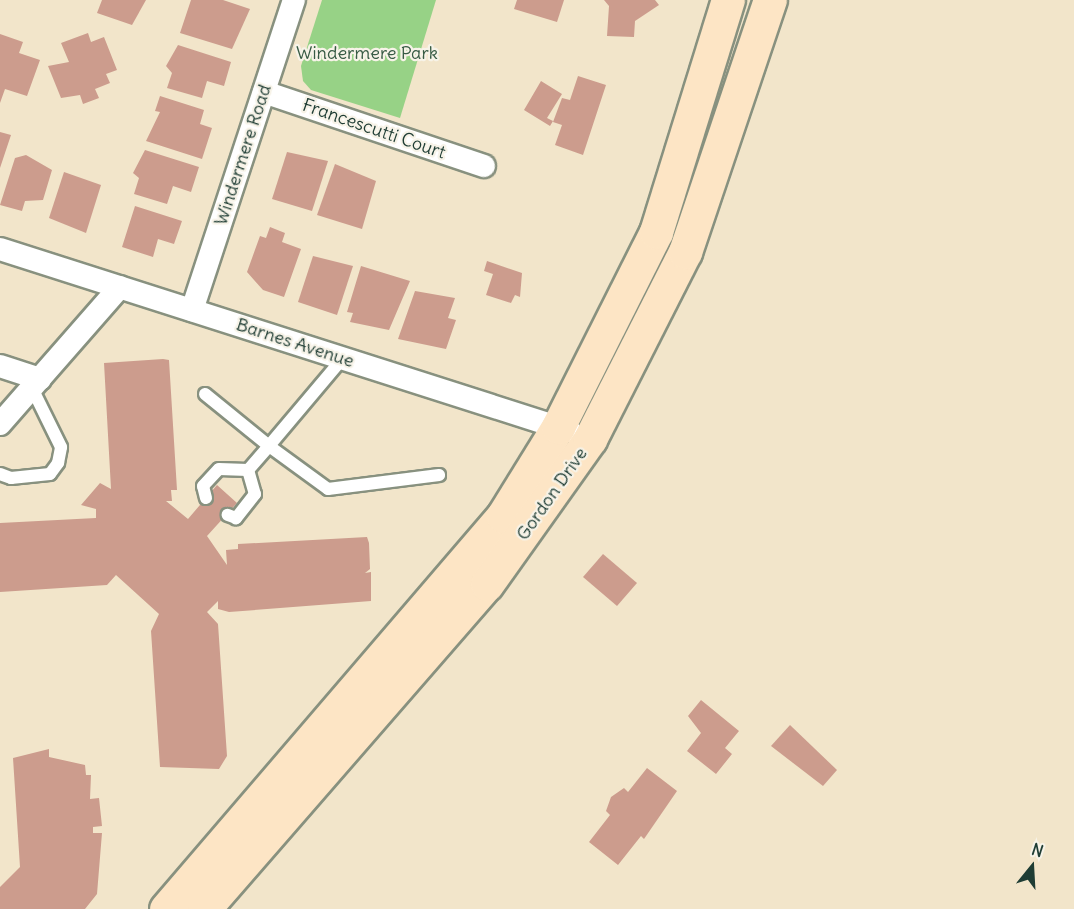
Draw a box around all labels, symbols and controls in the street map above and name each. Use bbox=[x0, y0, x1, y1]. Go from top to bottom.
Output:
park label: Windermere Park bbox=[296, 42, 438, 64]
street label: Windermere Road bbox=[210, 82, 276, 228]
street label: Francescutti Court bbox=[300, 94, 448, 164]
street label: Barnes Avenue bbox=[233, 314, 357, 372]
street label: Gordon Drive bbox=[512, 443, 592, 545]
north arrow bbox=[1002, 837, 1062, 897]
text: N bbox=[1029, 839, 1046, 861]

